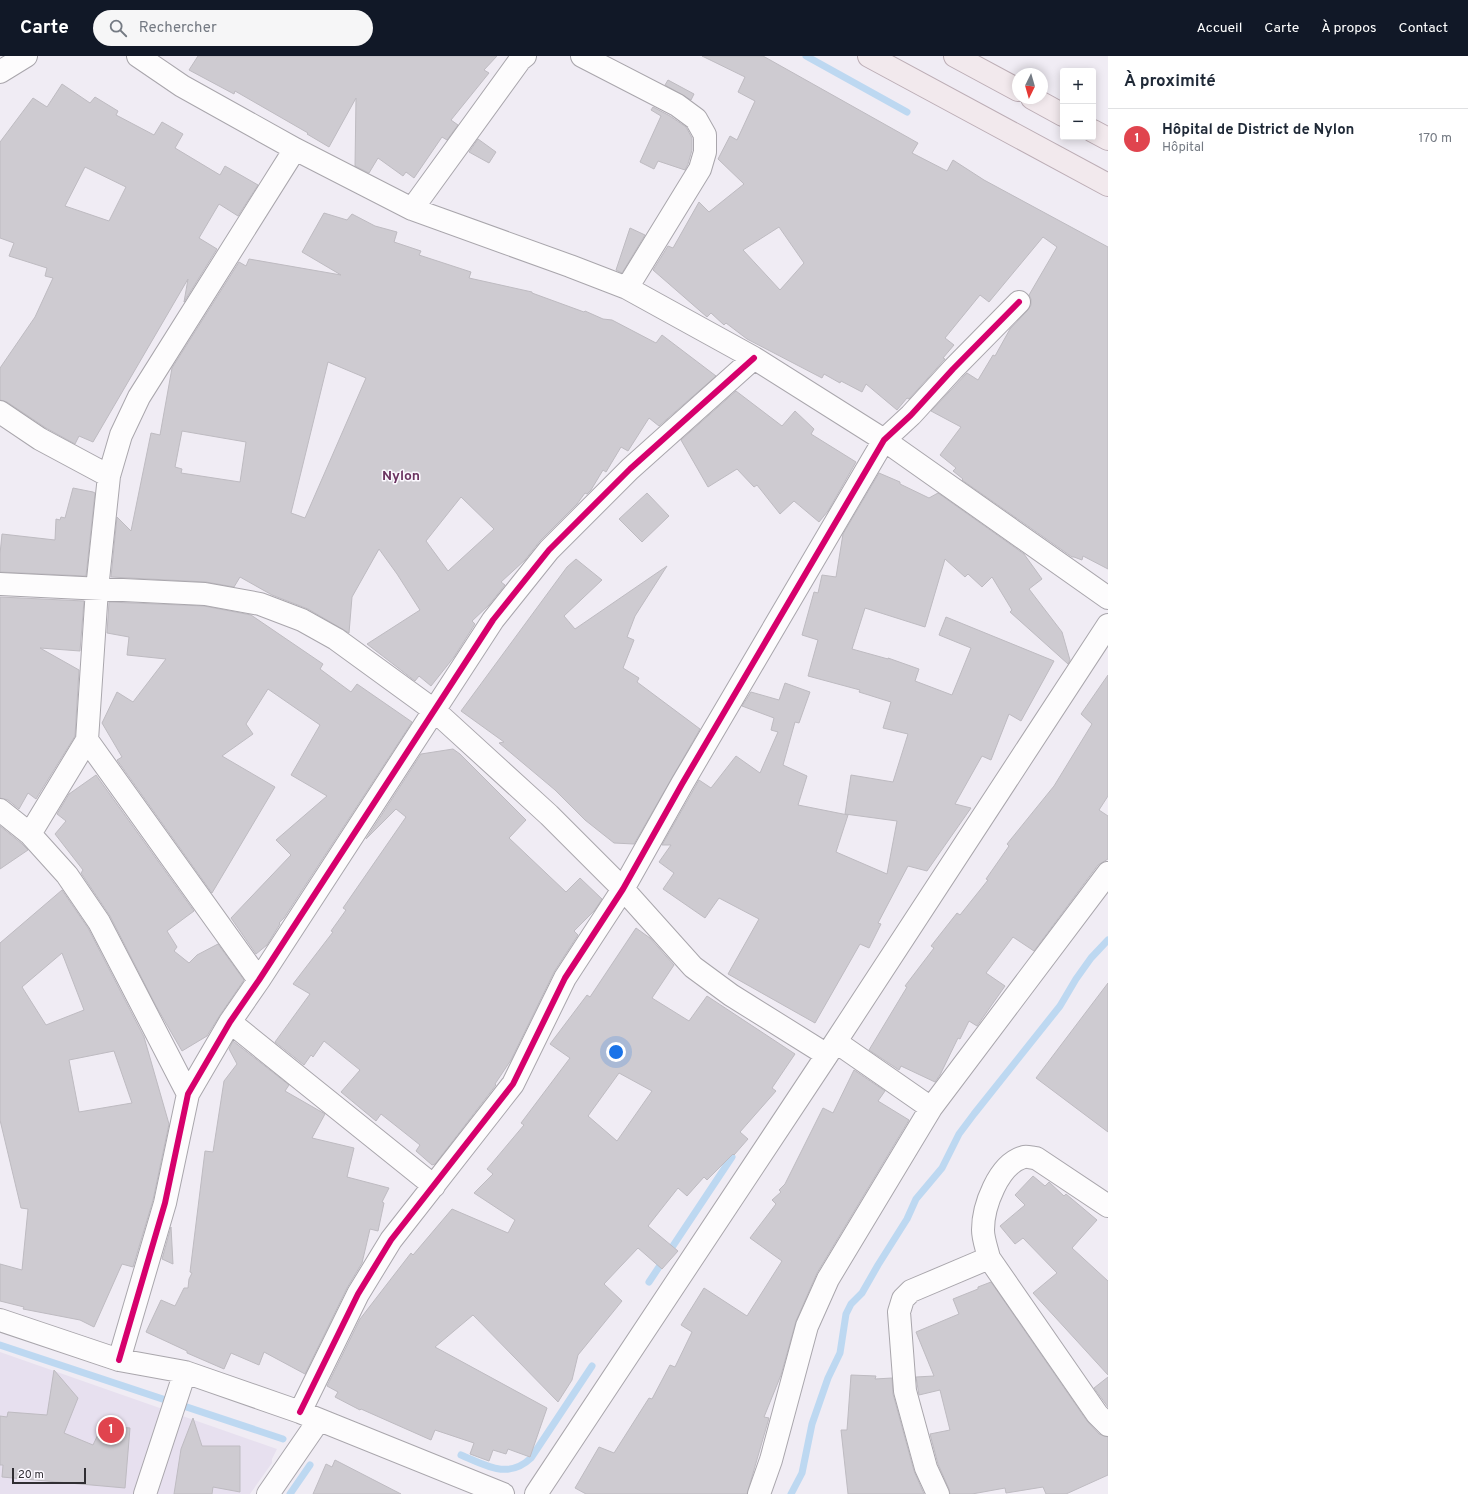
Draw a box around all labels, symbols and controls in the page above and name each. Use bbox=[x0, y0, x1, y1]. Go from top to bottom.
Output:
search box bbox=[93, 10, 373, 46]
text: Carte bbox=[20, 16, 69, 40]
icon: search bbox=[107, 17, 129, 39]
text: Rechercher bbox=[139, 19, 217, 38]
text: Accueil bbox=[1196, 20, 1242, 37]
text: Carte bbox=[1264, 20, 1299, 37]
text: À propos bbox=[1321, 20, 1377, 37]
text: Contact bbox=[1399, 20, 1448, 37]
north arrow bbox=[1012, 68, 1048, 104]
map controls bbox=[1060, 68, 1096, 140]
button: + bbox=[1060, 68, 1096, 104]
text: À proximité bbox=[1124, 71, 1216, 93]
button: − bbox=[1060, 104, 1096, 140]
text: Hôpital de District de Nylon bbox=[1162, 121, 1354, 140]
text: 1 bbox=[1134, 131, 1140, 147]
text: 170 m bbox=[1418, 131, 1452, 147]
text: Hôpital bbox=[1162, 140, 1204, 156]
district label: Nylon bbox=[382, 468, 420, 485]
your location bbox=[606, 1042, 626, 1062]
pin: 1 bbox=[98, 1415, 124, 1445]
scale bar bbox=[12, 1466, 86, 1485]
text: 20 m bbox=[18, 1468, 44, 1482]

